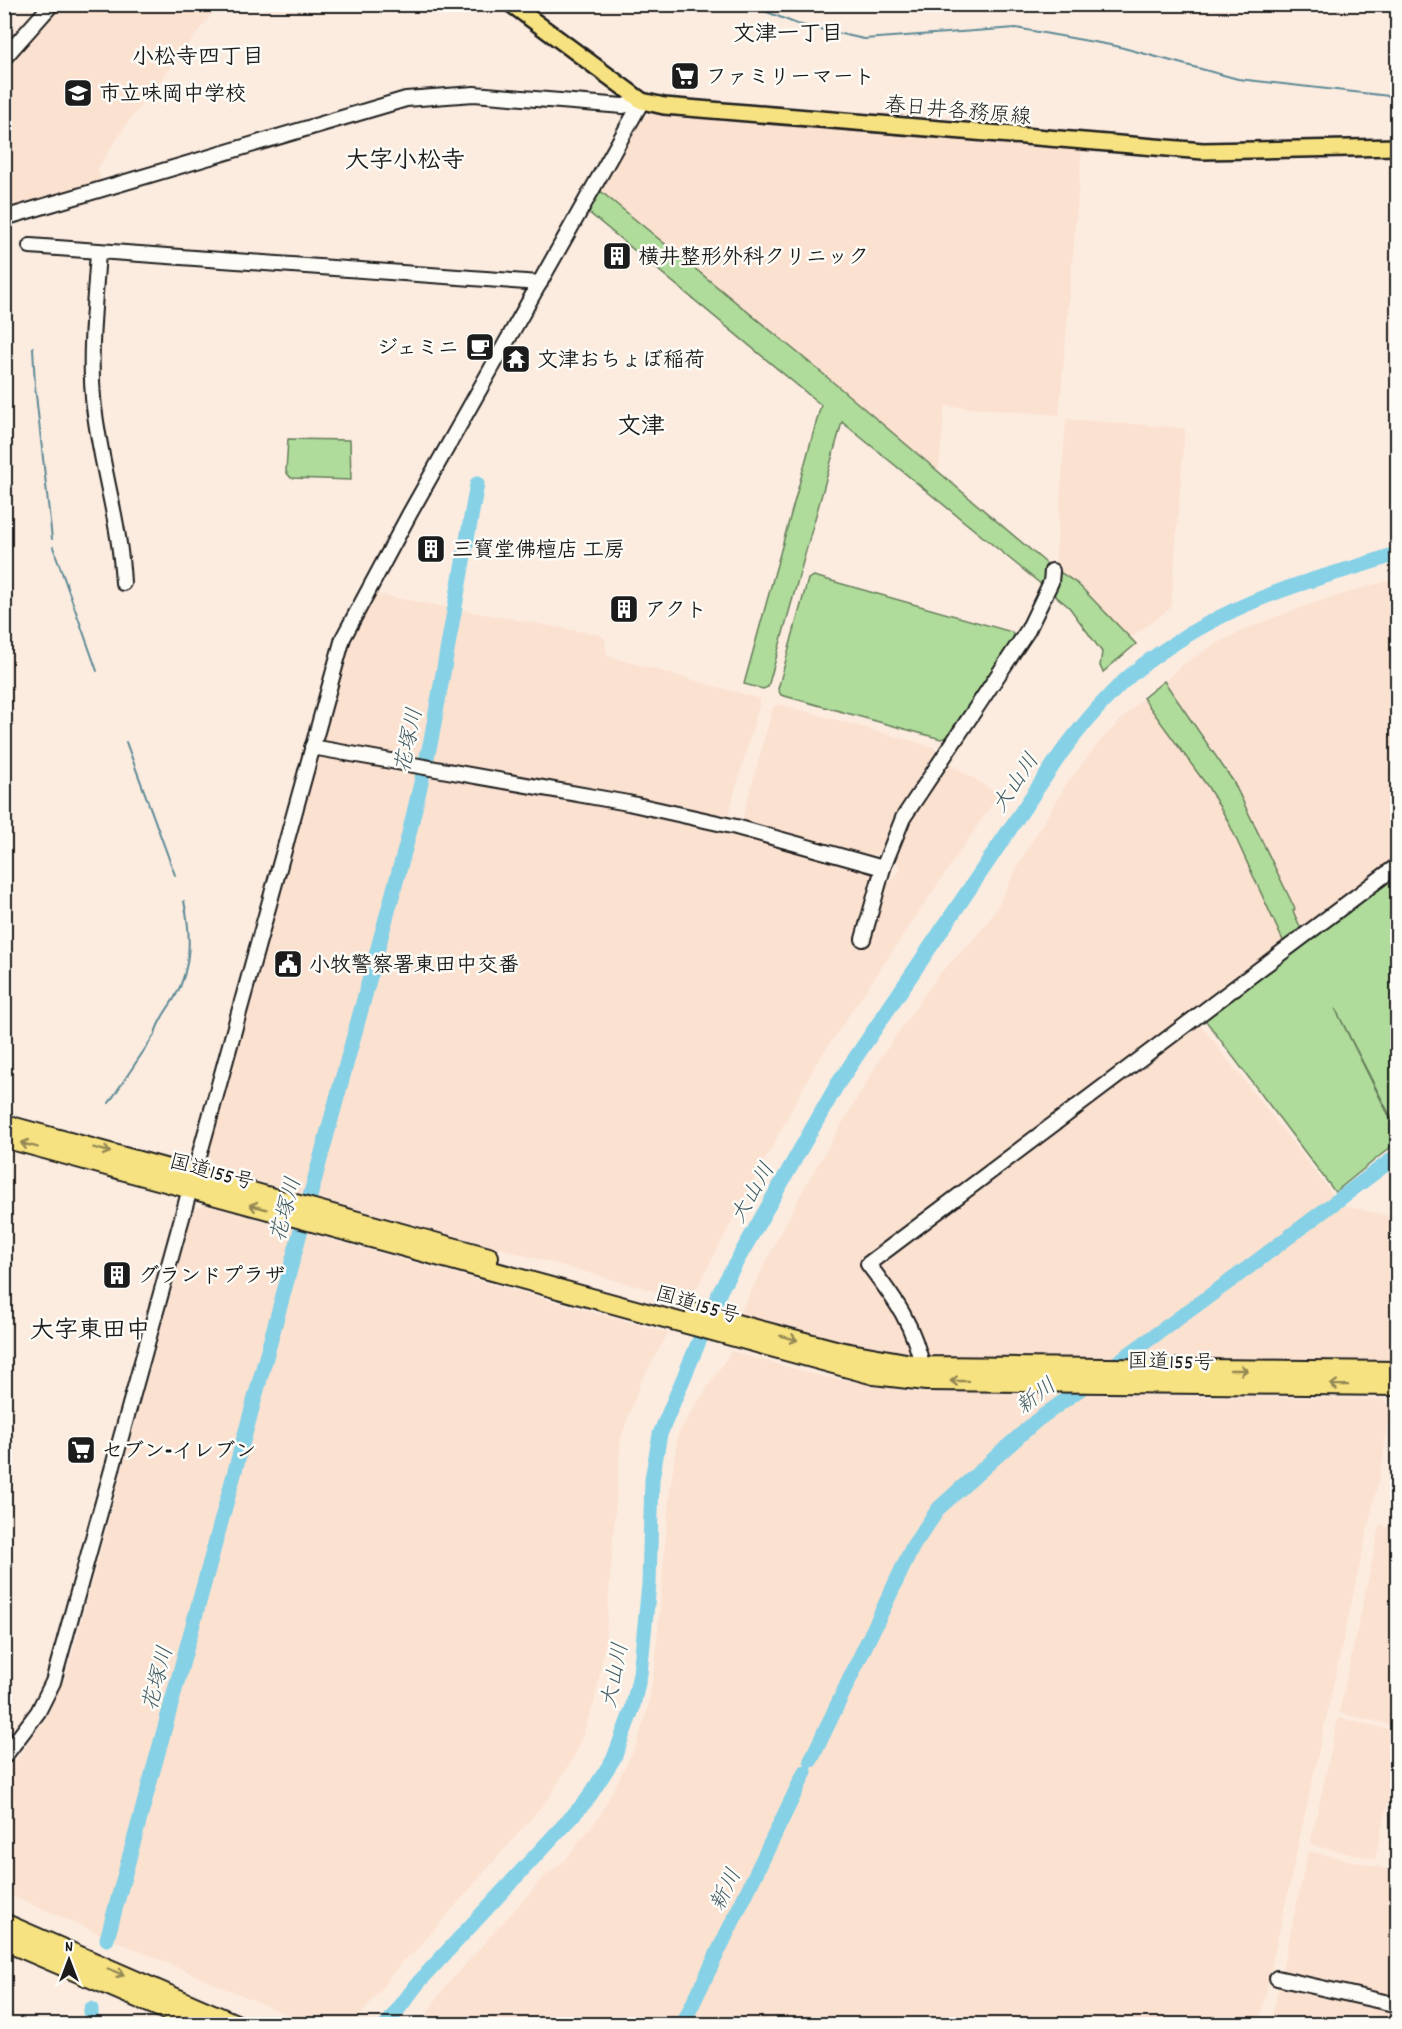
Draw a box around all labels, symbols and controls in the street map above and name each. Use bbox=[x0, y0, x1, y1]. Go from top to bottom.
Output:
district label: 文津一丁目 bbox=[733, 20, 843, 51]
district label: 小松寺四丁目 bbox=[132, 43, 264, 74]
supermarket icon: ファミリーマート bbox=[669, 60, 701, 92]
place label: ファミリーマート bbox=[706, 64, 875, 94]
school or university icon: 市立味岡中学校 bbox=[62, 77, 94, 109]
place label: 市立味岡中学校 bbox=[99, 81, 246, 111]
street label: 春日井各務原線 bbox=[883, 92, 1032, 134]
district label: 大字小松寺 bbox=[345, 145, 465, 179]
building icon: 横井整形外科クリニック bbox=[601, 240, 633, 272]
place label: 横井整形外科クリニック bbox=[638, 244, 869, 274]
cafe icon: ジェミニ bbox=[464, 331, 496, 363]
place label: ジェミニ bbox=[377, 335, 459, 365]
temple icon: 文津おちょぼ稲荷 bbox=[500, 343, 532, 375]
place label: 文津おちょぼ稲荷 bbox=[537, 347, 705, 377]
district label: 文津 bbox=[617, 411, 665, 445]
building icon: 三寳堂佛檀店 工房 bbox=[415, 533, 447, 565]
place label: 三寳堂佛檀店 工房 bbox=[452, 537, 625, 567]
building icon: アクト bbox=[608, 593, 640, 625]
place label: アクト bbox=[645, 597, 707, 627]
water label: 花塚川 bbox=[388, 705, 432, 776]
water label: 大山川 bbox=[986, 748, 1048, 820]
public building icon: 小牧警察署東田中交番 bbox=[272, 948, 304, 980]
place label: 小牧警察署東田中交番 bbox=[309, 952, 519, 982]
one-way arrow bbox=[20, 1138, 39, 1150]
one-way arrow bbox=[92, 1144, 111, 1156]
street label: 国道155号 bbox=[165, 1148, 257, 1200]
water label: 大山川 bbox=[724, 1157, 784, 1230]
water label: 花塚川 bbox=[264, 1174, 311, 1246]
one-way arrow bbox=[249, 1201, 268, 1212]
building icon: グランドプラザ bbox=[101, 1259, 133, 1291]
place label: グランドプラザ bbox=[138, 1263, 285, 1293]
street label: 国道155号 bbox=[651, 1280, 743, 1333]
district label: 大字東田中 bbox=[30, 1315, 150, 1349]
one-way arrow bbox=[780, 1333, 799, 1344]
street label: 国道155号 bbox=[1127, 1348, 1215, 1380]
one-way arrow bbox=[1228, 1364, 1248, 1376]
water label: 新川 bbox=[1010, 1372, 1064, 1424]
one-way arrow bbox=[949, 1375, 969, 1387]
one-way arrow bbox=[1330, 1379, 1350, 1391]
supermarket icon: セブン-イレブン bbox=[65, 1434, 97, 1466]
place label: セブン-イレブン bbox=[102, 1438, 256, 1468]
water label: 大山川 bbox=[595, 1640, 638, 1711]
water label: 花塚川 bbox=[136, 1643, 183, 1715]
water label: 新川 bbox=[704, 1864, 751, 1917]
north arrow bbox=[39, 1930, 99, 1990]
text: N bbox=[65, 1936, 73, 1959]
one-way arrow bbox=[106, 1967, 124, 1979]

